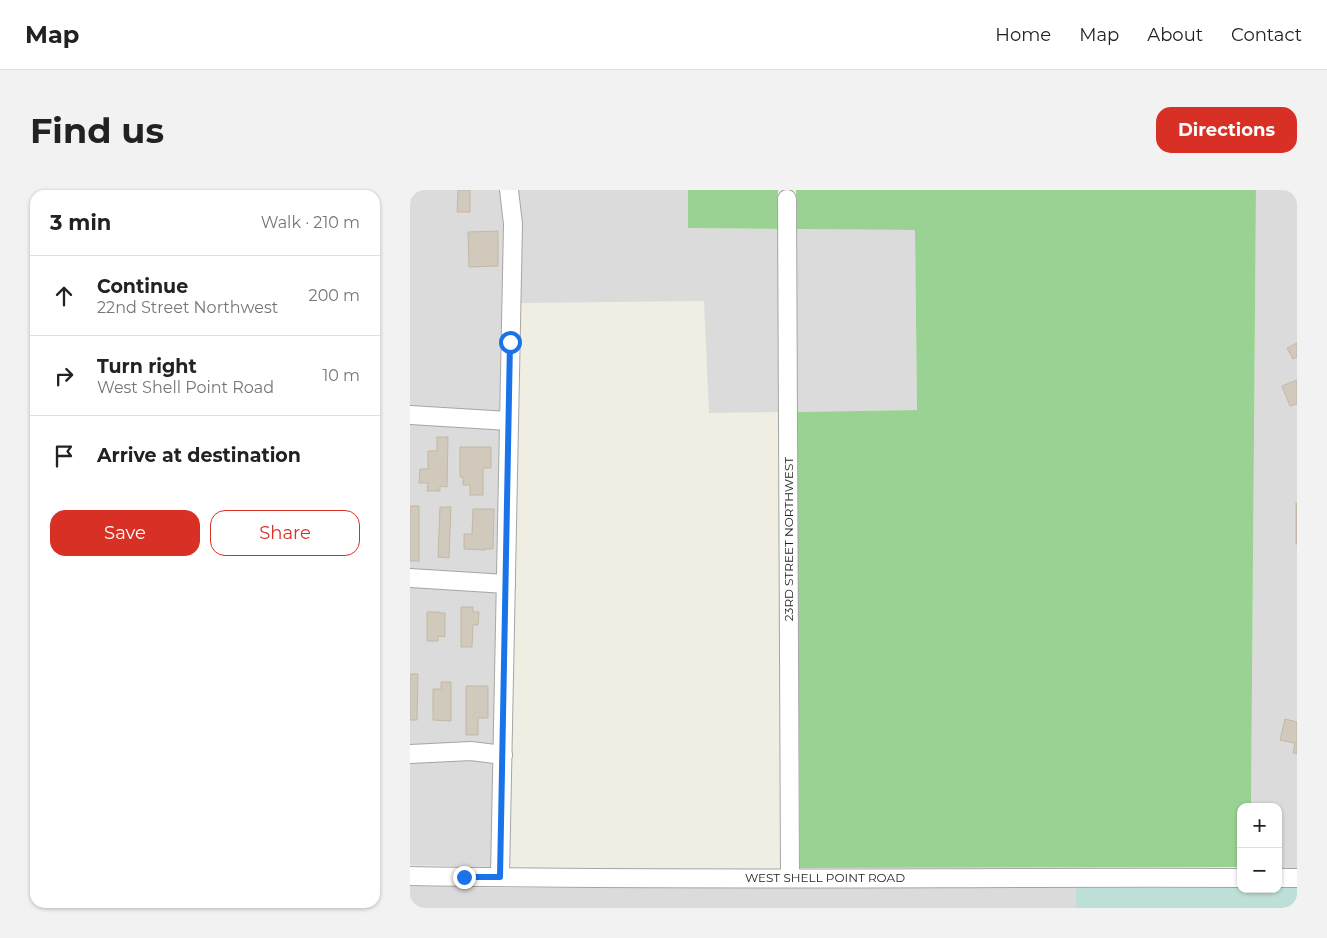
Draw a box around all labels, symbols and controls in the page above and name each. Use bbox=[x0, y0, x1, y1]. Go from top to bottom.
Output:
text: Map bbox=[25, 20, 79, 49]
text: Home bbox=[995, 24, 1051, 46]
text: Map bbox=[1079, 24, 1119, 46]
text: About bbox=[1147, 24, 1203, 46]
text: Contact bbox=[1231, 24, 1302, 46]
button: Directions bbox=[1156, 107, 1297, 153]
text: Find us bbox=[30, 109, 164, 152]
text: 3 min bbox=[50, 210, 111, 235]
text: Walk · 210 m bbox=[261, 213, 360, 232]
text: Continue bbox=[97, 275, 188, 298]
icon: ahead bbox=[50, 282, 78, 310]
text: 200 m bbox=[309, 286, 360, 305]
text: 22nd Street Northwest bbox=[97, 298, 278, 317]
route start bbox=[499, 331, 522, 354]
text: Turn right bbox=[97, 355, 197, 378]
icon: right bbox=[50, 362, 78, 390]
text: 10 m bbox=[322, 366, 360, 385]
text: West Shell Point Road bbox=[97, 378, 274, 397]
icon: arrive bbox=[50, 442, 78, 470]
text: Arrive at destination bbox=[97, 444, 301, 467]
street label: 23RD STREET NORTHWEST bbox=[781, 457, 796, 621]
button: Save bbox=[50, 510, 200, 556]
button: Share bbox=[210, 510, 360, 556]
map controls bbox=[1237, 803, 1282, 893]
button: + bbox=[1237, 803, 1282, 848]
button: − bbox=[1237, 848, 1282, 893]
route end bbox=[453, 866, 476, 889]
street label: WEST SHELL POINT ROAD bbox=[745, 870, 905, 885]

